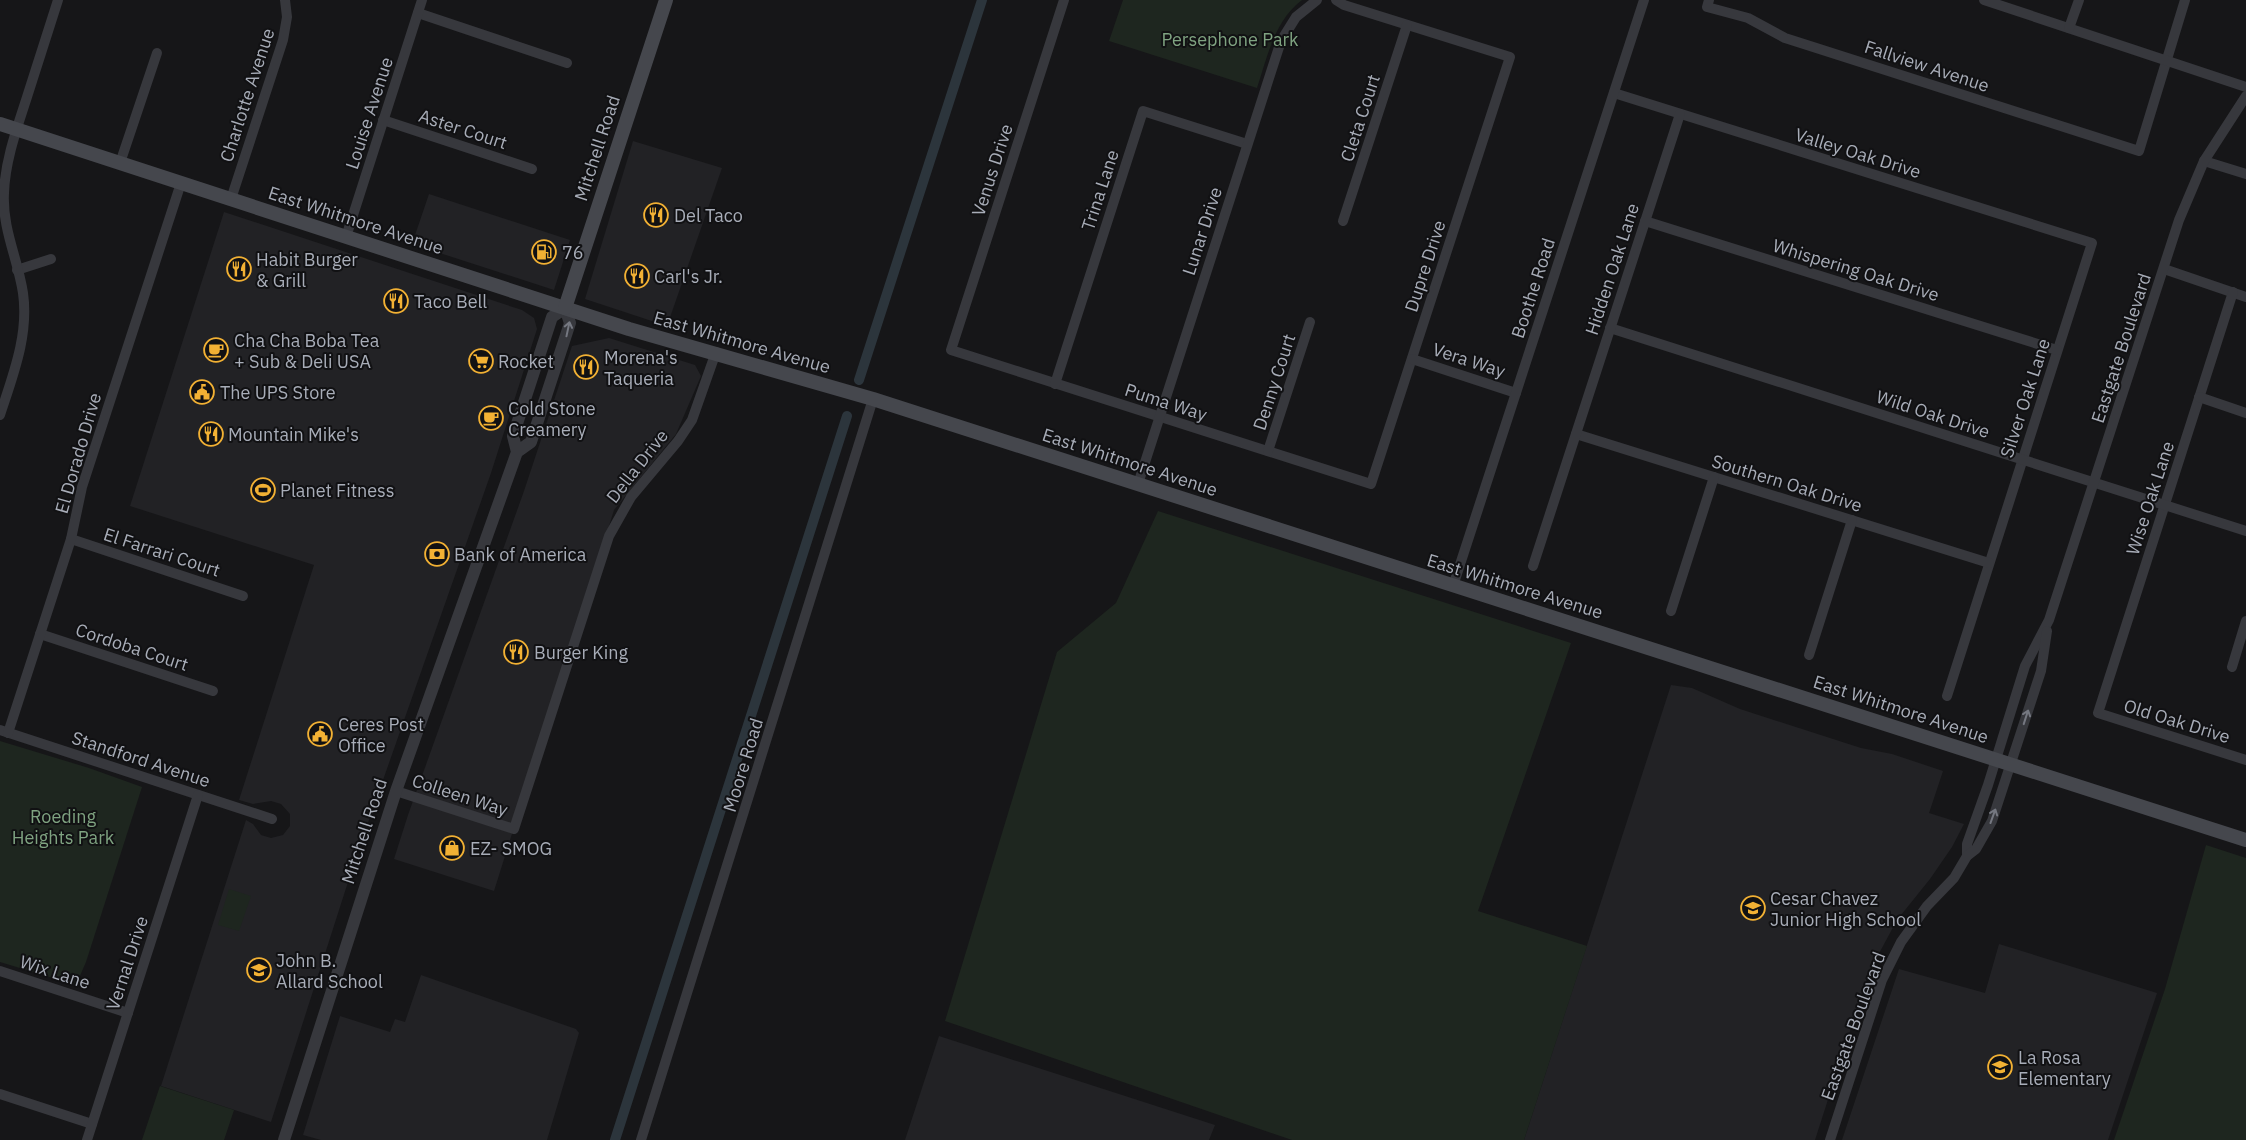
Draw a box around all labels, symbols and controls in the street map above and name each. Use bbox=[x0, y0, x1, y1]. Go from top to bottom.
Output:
street label: Charlotte Avenue bbox=[215, 25, 279, 165]
park label: Persephone Park bbox=[1161, 28, 1299, 51]
street label: Fallview Avenue bbox=[1862, 35, 1992, 97]
street label: Louise Avenue bbox=[340, 54, 398, 172]
street label: Cleta Court bbox=[1335, 71, 1385, 165]
street label: Mitchell Road bbox=[569, 92, 625, 204]
street label: Aster Court bbox=[416, 104, 510, 154]
street label: Venus Drive bbox=[966, 121, 1018, 219]
street label: Valley Oak Drive bbox=[1792, 123, 1924, 183]
street label: Trina Lane bbox=[1076, 147, 1124, 233]
street label: East Whitmore Avenue bbox=[265, 181, 447, 259]
street label: Lunar Drive bbox=[1177, 184, 1227, 278]
street label: Hidden Oak Lane bbox=[1580, 200, 1644, 338]
restaurant icon: Del Taco bbox=[643, 202, 669, 228]
place label: Del Taco bbox=[674, 204, 743, 227]
street label: Dupre Drive bbox=[1399, 217, 1451, 315]
street label: Whispering Oak Drive bbox=[1770, 234, 1942, 306]
street label: Boothe Road bbox=[1506, 235, 1560, 341]
fuel station icon: 76 bbox=[531, 239, 557, 265]
place label: 76 bbox=[562, 241, 584, 264]
place label: Habit Burger & Grill bbox=[256, 248, 358, 292]
restaurant icon: Habit Burger & Grill bbox=[226, 256, 252, 282]
restaurant icon: Carl's Jr. bbox=[624, 263, 650, 289]
place label: Carl's Jr. bbox=[654, 265, 723, 288]
street label: Eastgate Boulevard bbox=[2086, 270, 2156, 426]
restaurant icon: Taco Bell bbox=[383, 288, 409, 314]
place label: Taco Bell bbox=[414, 290, 487, 313]
street label: East Whitmore Avenue bbox=[651, 306, 833, 378]
one-way arrow bbox=[563, 321, 573, 337]
place label: Cha Cha Boba Tea + Sub & Deli USA bbox=[234, 329, 380, 373]
street label: Denny Court bbox=[1248, 331, 1300, 433]
street label: Silver Oak Lane bbox=[1995, 335, 2055, 460]
cafe icon: Cha Cha Boba Tea + Sub & Deli USA bbox=[203, 337, 229, 363]
street label: Vera Way bbox=[1430, 337, 1508, 383]
place label: Morena's Taqueria bbox=[604, 346, 678, 390]
supermarket icon: Rocket bbox=[468, 348, 494, 374]
place label: Rocket bbox=[498, 350, 554, 373]
restaurant icon: Morena's Taqueria bbox=[573, 354, 599, 380]
street label: Puma Way bbox=[1122, 378, 1210, 426]
public building icon: The UPS Store bbox=[189, 379, 215, 405]
place label: The UPS Store bbox=[220, 381, 336, 404]
street label: Wild Oak Drive bbox=[1873, 385, 1993, 443]
street label: El Dorado Drive bbox=[50, 390, 106, 516]
place label: Cold Stone Creamery bbox=[508, 397, 596, 441]
cafe icon: Cold Stone Creamery bbox=[478, 405, 504, 431]
restaurant icon: Mountain Mike's bbox=[198, 421, 224, 447]
place label: Mountain Mike's bbox=[228, 423, 359, 446]
street label: East Whitmore Avenue bbox=[1039, 423, 1221, 501]
street label: Della Drive bbox=[601, 424, 673, 507]
street label: Wise Oak Lane bbox=[2121, 438, 2179, 558]
street label: Southern Oak Drive bbox=[1709, 449, 1865, 517]
sports icon: Planet Fitness bbox=[250, 477, 276, 503]
place label: Planet Fitness bbox=[280, 479, 395, 502]
street label: El Farrari Court bbox=[101, 522, 223, 582]
bank icon: Bank of America bbox=[424, 541, 450, 567]
place label: Bank of America bbox=[454, 543, 587, 566]
street label: East Whitmore Avenue bbox=[1424, 548, 1606, 624]
street label: Cordoba Court bbox=[73, 618, 191, 676]
restaurant icon: Burger King bbox=[503, 639, 529, 665]
place label: Burger King bbox=[534, 641, 628, 664]
street label: East Whitmore Avenue bbox=[1810, 670, 1992, 748]
street label: Old Oak Drive bbox=[2121, 694, 2233, 748]
one-way arrow bbox=[2022, 710, 2031, 725]
place label: Ceres Post Office bbox=[338, 713, 424, 757]
street label: Moore Road bbox=[718, 715, 768, 815]
public building icon: Ceres Post Office bbox=[307, 721, 333, 747]
street label: Standford Avenue bbox=[69, 726, 213, 792]
street label: Colleen Way bbox=[409, 769, 511, 821]
street label: Mitchell Road bbox=[336, 775, 392, 887]
park label: Roeding Heights Park bbox=[12, 805, 115, 849]
one-way arrow bbox=[1989, 809, 1998, 824]
shop icon: EZ- SMOG bbox=[439, 835, 465, 861]
place label: EZ- SMOG bbox=[470, 837, 552, 860]
place label: Cesar Chavez Junior High School bbox=[1770, 887, 1921, 931]
school or university icon: Cesar Chavez Junior High School bbox=[1740, 895, 1766, 921]
street label: Vernal Drive bbox=[101, 913, 153, 1013]
place label: John B. Allard School bbox=[276, 949, 383, 993]
street label: Eastgate Boulevard bbox=[1815, 949, 1891, 1103]
street label: Wix Lane bbox=[17, 950, 93, 994]
school or university icon: John B. Allard School bbox=[246, 957, 272, 983]
place label: La Rosa Elementary bbox=[2018, 1046, 2111, 1090]
school or university icon: La Rosa Elementary bbox=[1987, 1054, 2013, 1080]

